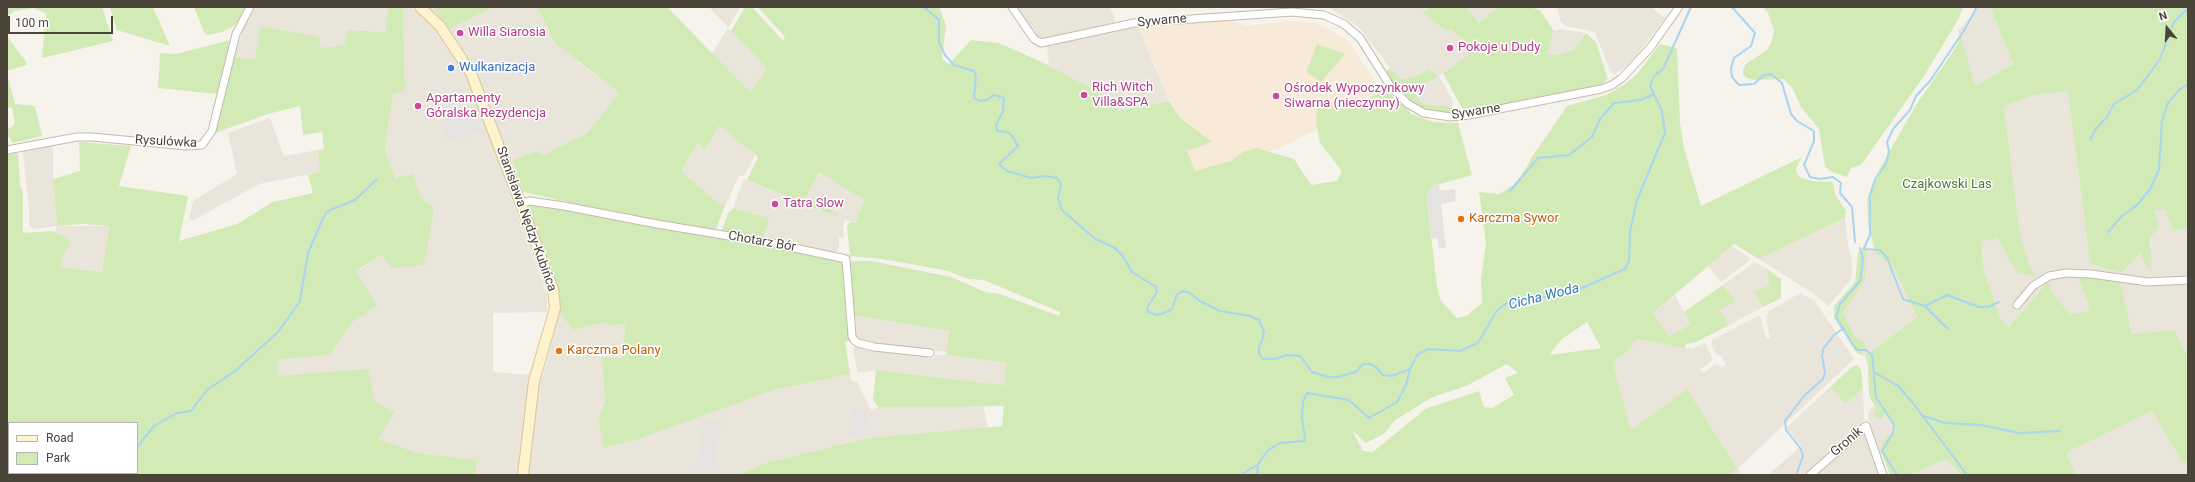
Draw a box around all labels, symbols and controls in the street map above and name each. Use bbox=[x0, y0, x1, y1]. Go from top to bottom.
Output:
scale bar bbox=[10, 8, 115, 34]
north arrow bbox=[2147, 8, 2187, 48]
text: N bbox=[2157, 9, 2169, 23]
street label: Sywarne bbox=[1137, 11, 1187, 31]
text: 100 m bbox=[15, 16, 49, 30]
place label: Willa Siarosia bbox=[468, 25, 546, 41]
marker: Willa Siarosia bbox=[455, 28, 465, 38]
place label: Pokoje u Dudy bbox=[1458, 40, 1540, 56]
marker: Pokoje u Dudy bbox=[1445, 43, 1455, 53]
place label: Wulkanizacja bbox=[459, 60, 535, 76]
marker: Wulkanizacja bbox=[446, 63, 456, 73]
place label: Rich Witch Villa&SPA bbox=[1092, 80, 1153, 111]
place label: Ośrodek Wypoczynkowy Siwarna (nieczynny) bbox=[1284, 81, 1424, 112]
marker: Rich Witch Villa&SPA bbox=[1079, 90, 1089, 100]
place label: Apartamenty Góralska Rezydencja bbox=[426, 91, 546, 122]
marker: Ośrodek Wypoczynkowy Siwarna (nieczynny) bbox=[1271, 91, 1281, 101]
street label: Sywarne bbox=[1450, 100, 1502, 124]
marker: Apartamenty Góralska Rezydencja bbox=[413, 101, 423, 111]
street label: Rysulówka bbox=[135, 133, 197, 151]
street label: Stanisława Nędzy-Kubińca bbox=[492, 144, 560, 294]
park label: Czajkowski Las bbox=[1902, 177, 1992, 193]
place label: Tatra Slow bbox=[783, 196, 844, 212]
marker: Tatra Slow bbox=[770, 199, 780, 209]
place label: Karczma Sywor bbox=[1469, 211, 1559, 227]
marker: Karczma Sywor bbox=[1456, 214, 1466, 224]
street label: Chotarz Bór bbox=[727, 228, 797, 256]
water label: Cicha Woda bbox=[1507, 280, 1581, 314]
place label: Karczma Polany bbox=[567, 343, 661, 359]
marker: Karczma Polany bbox=[554, 346, 564, 356]
legend bbox=[8, 422, 138, 474]
street label: Gronik bbox=[1828, 424, 1866, 460]
text: Road bbox=[46, 431, 74, 445]
text: Park bbox=[46, 451, 70, 465]

